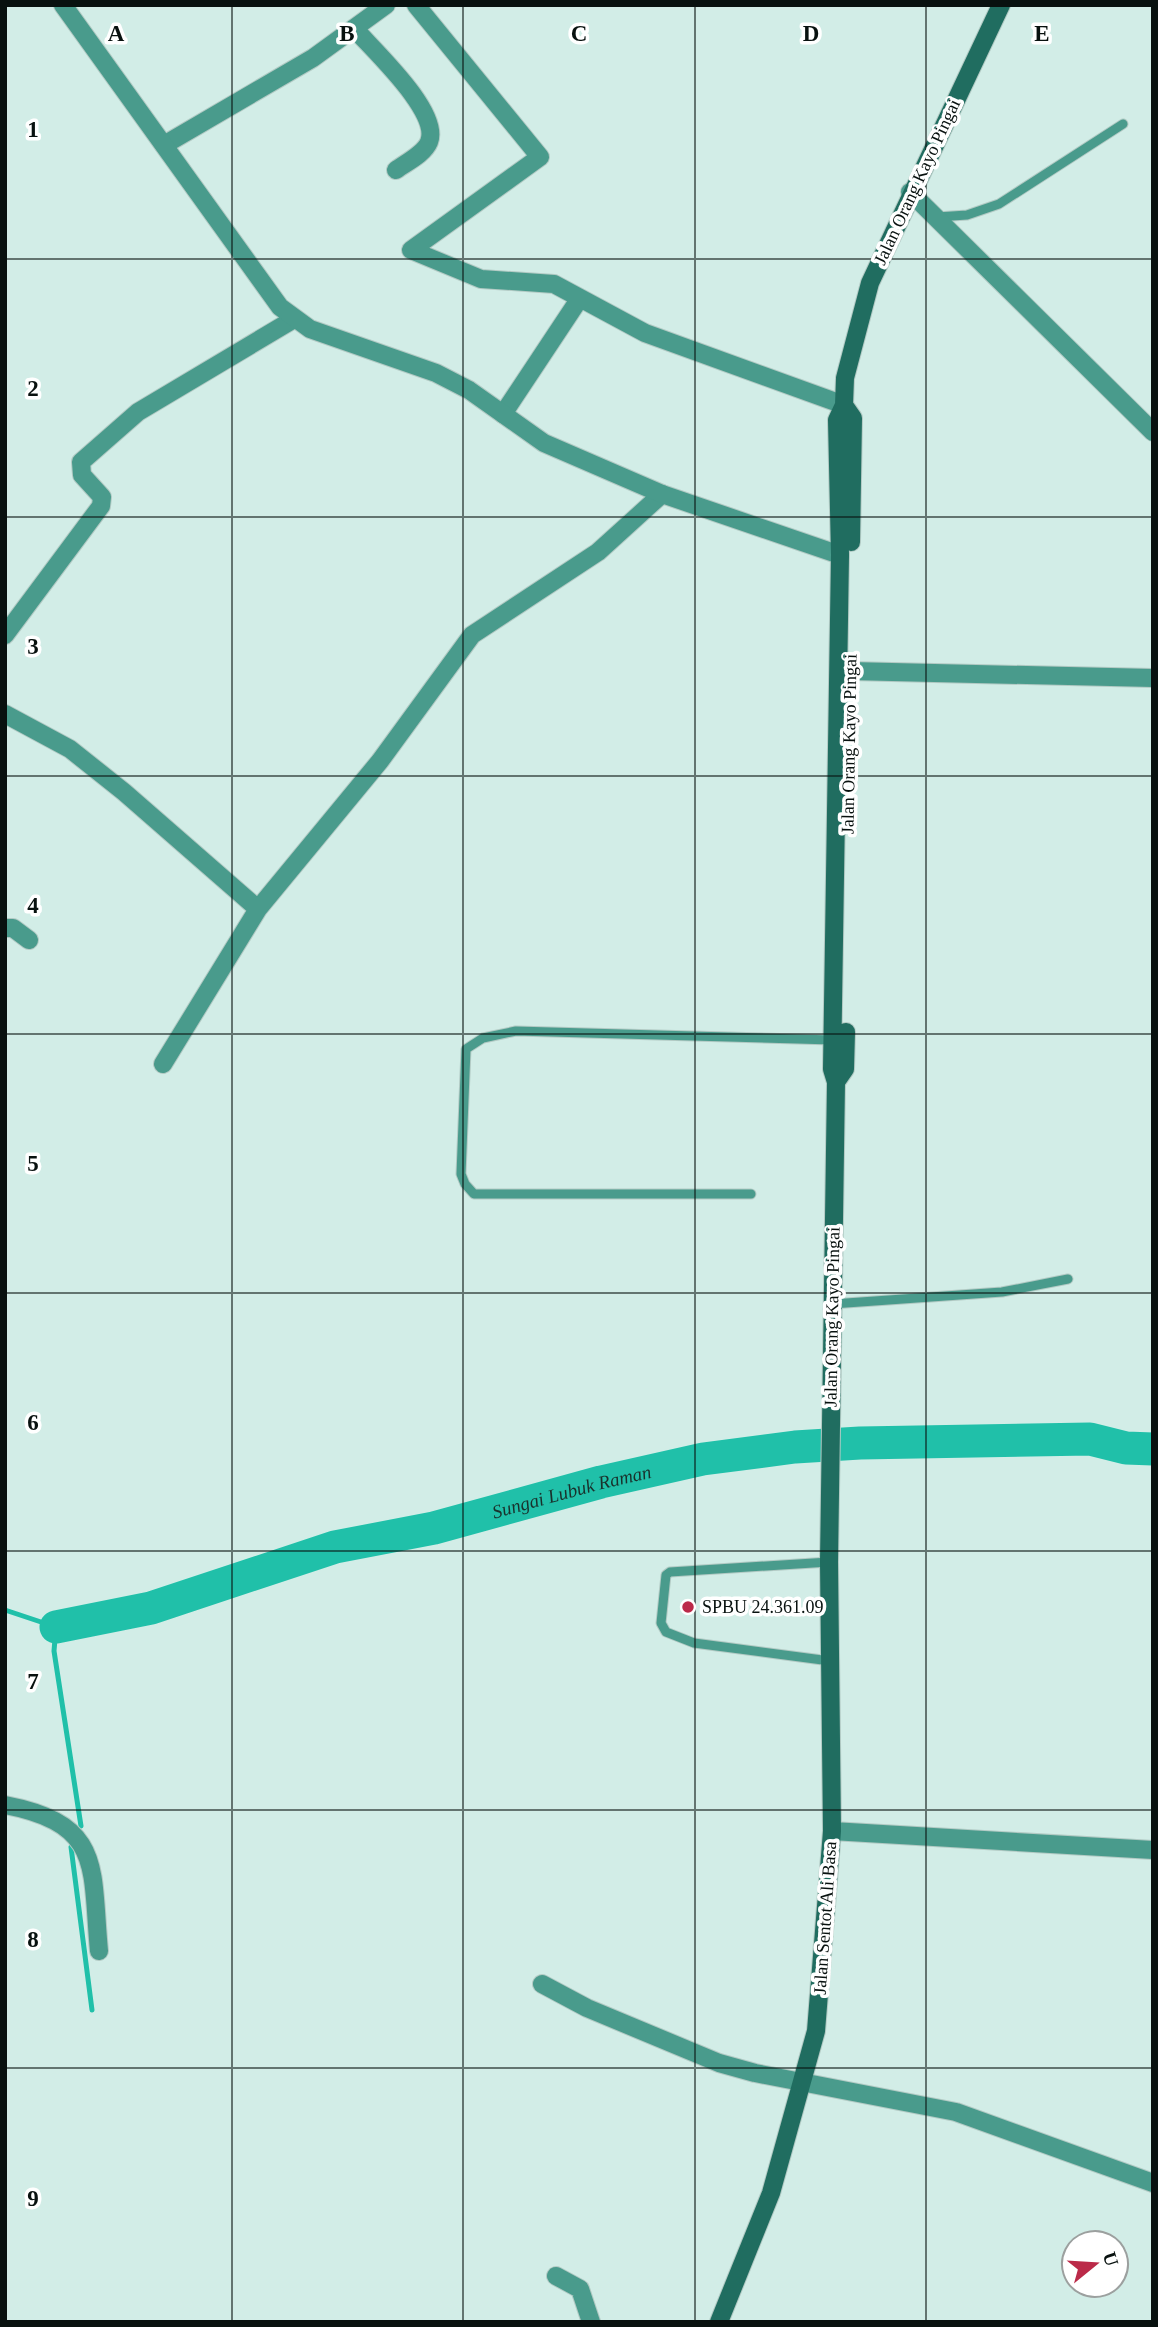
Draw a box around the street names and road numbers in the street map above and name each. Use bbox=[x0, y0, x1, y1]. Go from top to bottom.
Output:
street label: Jalan Orang Kayo Pingai bbox=[870, 96, 964, 268]
street label: Jalan Orang Kayo Pingai bbox=[837, 654, 861, 834]
street label: Jalan Orang Kayo Pingai bbox=[820, 1227, 844, 1407]
street label: Jalan Sentot Ali Basa bbox=[810, 1841, 840, 1995]

